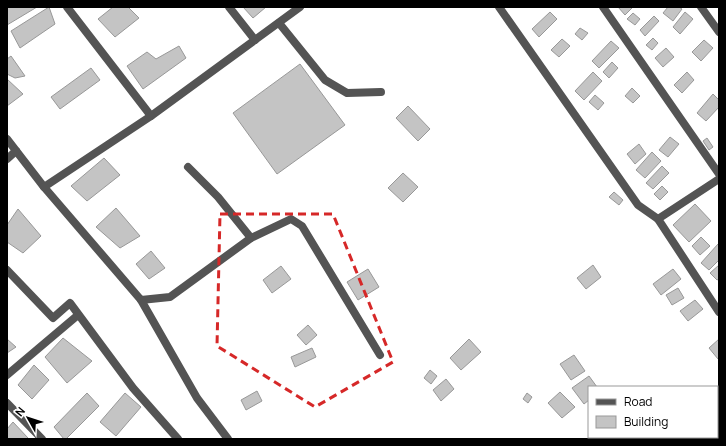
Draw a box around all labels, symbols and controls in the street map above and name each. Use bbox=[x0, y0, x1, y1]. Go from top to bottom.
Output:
legend bbox=[588, 386, 718, 438]
text: Road bbox=[624, 393, 652, 410]
north arrow bbox=[8, 398, 48, 438]
text: N bbox=[12, 404, 28, 419]
text: Building bbox=[624, 413, 668, 430]

